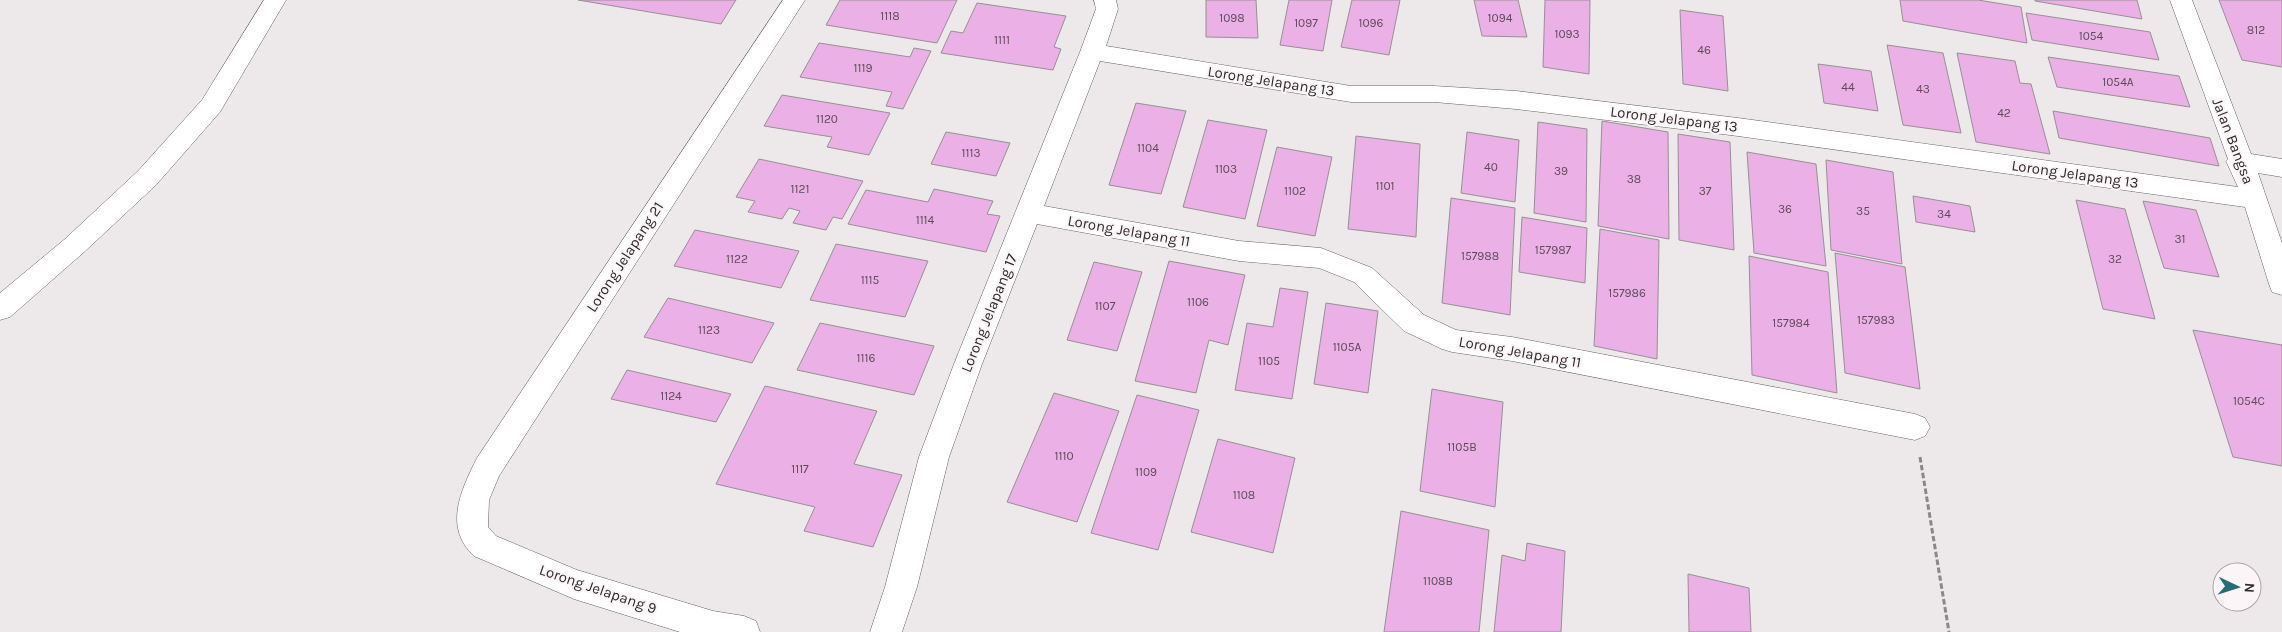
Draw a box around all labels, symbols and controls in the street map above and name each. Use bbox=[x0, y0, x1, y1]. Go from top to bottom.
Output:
house number: 1118 bbox=[880, 9, 900, 23]
house number: 1098 bbox=[1219, 11, 1245, 25]
house number: 1094 bbox=[1488, 11, 1513, 25]
house number: 1097 bbox=[1294, 16, 1318, 30]
house number: 1096 bbox=[1359, 16, 1384, 30]
house number: 812 bbox=[2247, 23, 2265, 37]
house number: 1093 bbox=[1554, 27, 1580, 41]
house number: 1054 bbox=[2079, 29, 2104, 43]
house number: 1111 bbox=[994, 33, 1010, 47]
house number: 46 bbox=[1697, 43, 1711, 57]
house number: 1119 bbox=[854, 61, 872, 75]
street label: Lorong Jelapang 13 bbox=[1206, 62, 1336, 100]
house number: 1054A bbox=[2102, 75, 2134, 89]
house number: 44 bbox=[1841, 80, 1855, 94]
house number: 43 bbox=[1916, 82, 1930, 96]
street label: Jalan Bangsa bbox=[2208, 95, 2258, 187]
street label: Lorong Jelapang 13 bbox=[1609, 102, 1739, 136]
house number: 42 bbox=[1997, 106, 2011, 120]
house number: 1120 bbox=[816, 112, 838, 126]
house number: 1104 bbox=[1137, 141, 1159, 155]
house number: 1113 bbox=[962, 146, 980, 160]
street label: Lorong Jelapang 13 bbox=[2010, 156, 2140, 192]
house number: 40 bbox=[1484, 160, 1498, 174]
house number: 1103 bbox=[1215, 162, 1237, 176]
house number: 39 bbox=[1554, 164, 1568, 178]
house number: 38 bbox=[1627, 172, 1641, 186]
house number: 1101 bbox=[1375, 179, 1395, 193]
house number: 1121 bbox=[791, 182, 809, 196]
house number: 1102 bbox=[1284, 184, 1306, 198]
house number: 37 bbox=[1699, 184, 1712, 198]
street label: Lorong Jelapang 21 bbox=[583, 198, 667, 316]
house number: 36 bbox=[1778, 202, 1792, 216]
house number: 35 bbox=[1856, 204, 1870, 218]
house number: 34 bbox=[1937, 207, 1951, 221]
street label: Lorong Jelapang 11 bbox=[1066, 211, 1192, 251]
house number: 1114 bbox=[916, 213, 935, 227]
house number: 31 bbox=[2174, 232, 2186, 246]
house number: 157987 bbox=[1535, 243, 1572, 257]
house number: 157988 bbox=[1461, 249, 1499, 263]
street label: Lorong Jelapang 17 bbox=[957, 251, 1021, 375]
house number: 1122 bbox=[726, 252, 748, 266]
house number: 32 bbox=[2108, 252, 2122, 266]
house number: 1115 bbox=[861, 273, 880, 287]
house number: 157986 bbox=[1608, 286, 1646, 300]
house number: 1106 bbox=[1187, 295, 1209, 309]
house number: 1107 bbox=[1095, 299, 1116, 313]
house number: 157983 bbox=[1857, 313, 1895, 327]
house number: 157984 bbox=[1772, 316, 1810, 330]
house number: 1123 bbox=[698, 323, 720, 337]
street label: Lorong Jelapang 11 bbox=[1457, 332, 1583, 372]
house number: 1105A bbox=[1333, 340, 1361, 354]
house number: 1116 bbox=[857, 351, 876, 365]
house number: 1105 bbox=[1258, 354, 1280, 368]
house number: 1124 bbox=[660, 389, 682, 403]
house number: 1054C bbox=[2233, 394, 2265, 408]
house number: 1105B bbox=[1447, 440, 1477, 454]
house number: 1110 bbox=[1054, 449, 1074, 463]
house number: 1117 bbox=[791, 462, 809, 476]
house number: 1109 bbox=[1135, 465, 1157, 479]
house number: 1108 bbox=[1233, 488, 1255, 502]
street label: Lorong Jelapang 9 bbox=[537, 560, 659, 618]
north arrow bbox=[2212, 562, 2262, 612]
house number: 1108B bbox=[1423, 574, 1453, 588]
text: N bbox=[2241, 582, 2258, 593]

